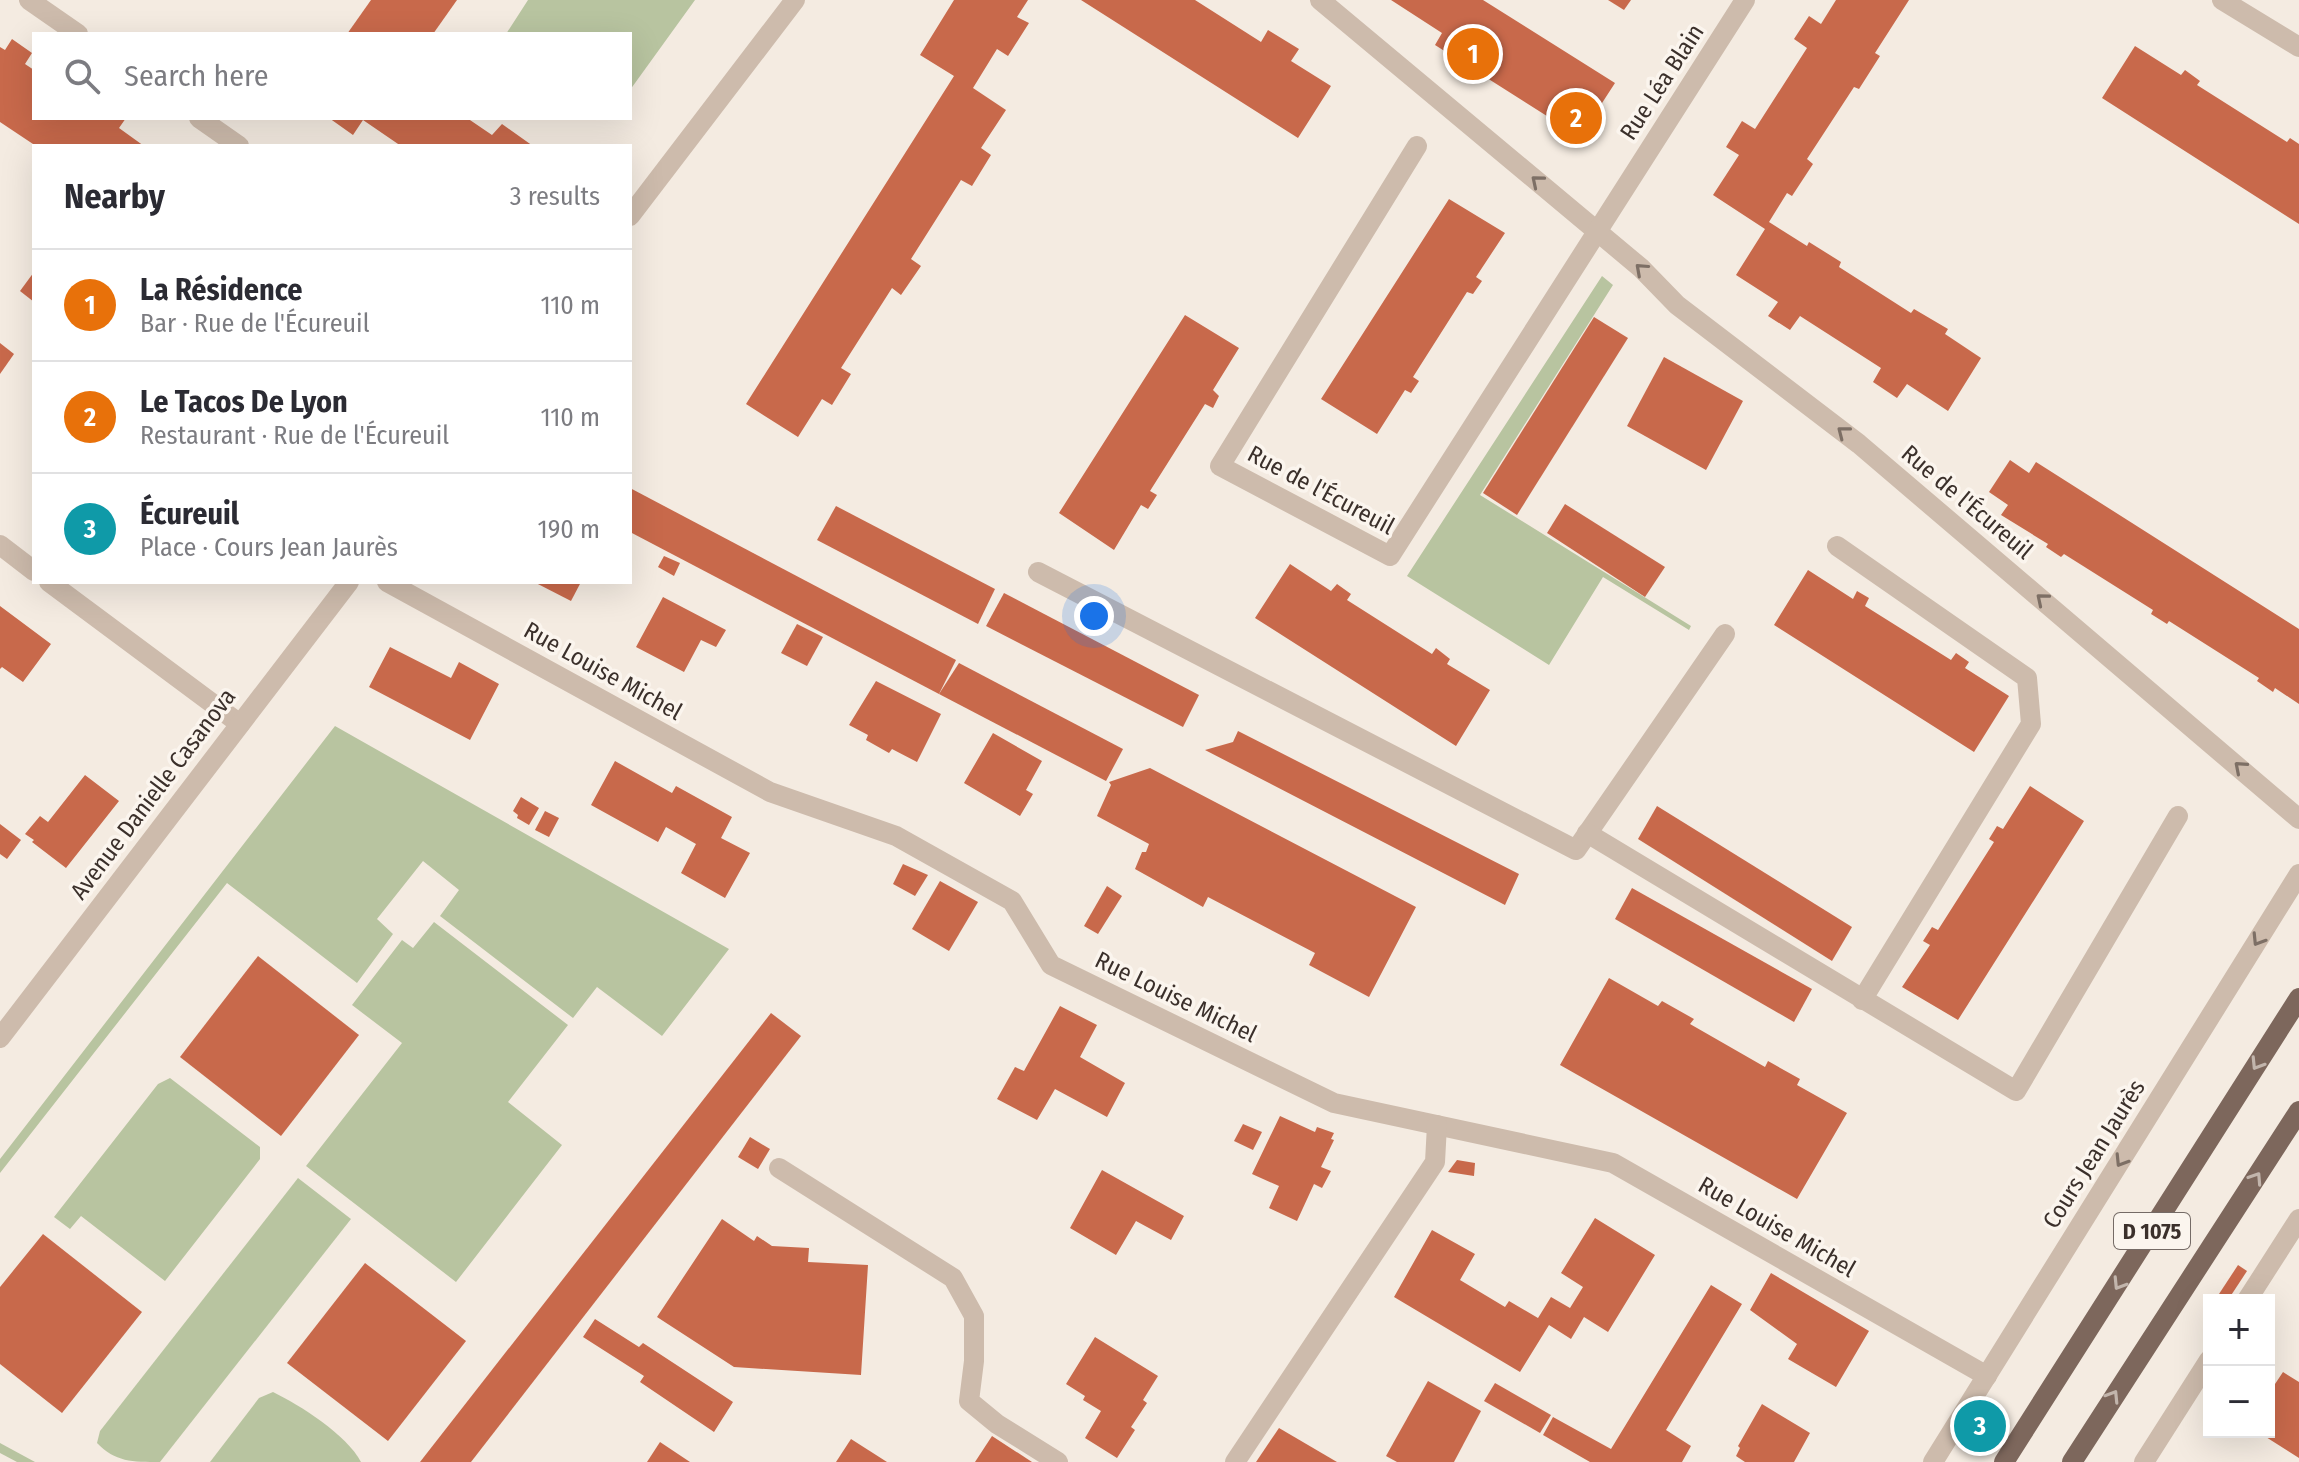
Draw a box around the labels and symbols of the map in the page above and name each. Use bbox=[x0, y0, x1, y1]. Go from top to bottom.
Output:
street label: Rue Léa Blain bbox=[1614, 19, 1710, 145]
pin: 1 bbox=[1447, 24, 1499, 84]
pin: 2 bbox=[1550, 88, 1602, 148]
one-way arrow bbox=[1532, 176, 1547, 191]
one-way arrow bbox=[1635, 265, 1650, 279]
one-way arrow bbox=[1837, 428, 1852, 442]
street label: Rue de l'Écureuil bbox=[1896, 438, 2039, 565]
street label: Rue de l'Écureuil bbox=[1243, 439, 1400, 540]
one-way arrow bbox=[2037, 594, 2051, 609]
your location bbox=[1074, 596, 1114, 636]
street label: Rue Louise Michel bbox=[519, 616, 687, 726]
street label: Avenue Danielle Casanova bbox=[65, 683, 241, 905]
one-way arrow bbox=[2235, 763, 2250, 777]
one-way arrow bbox=[2252, 931, 2267, 946]
street label: Rue Louise Michel bbox=[1091, 946, 1261, 1048]
one-way arrow bbox=[2252, 1055, 2267, 1070]
street label: Cours Jean Jaurès bbox=[2037, 1075, 2151, 1233]
one-way arrow bbox=[2115, 1152, 2130, 1167]
street label: Rue Louise Michel bbox=[1694, 1171, 1860, 1283]
one-way arrow bbox=[2246, 1173, 2261, 1187]
road number: D 1075 bbox=[2114, 1213, 2190, 1249]
one-way arrow bbox=[2113, 1275, 2128, 1290]
one-way arrow bbox=[2103, 1390, 2119, 1405]
pin: 3 bbox=[1954, 1396, 2006, 1456]

